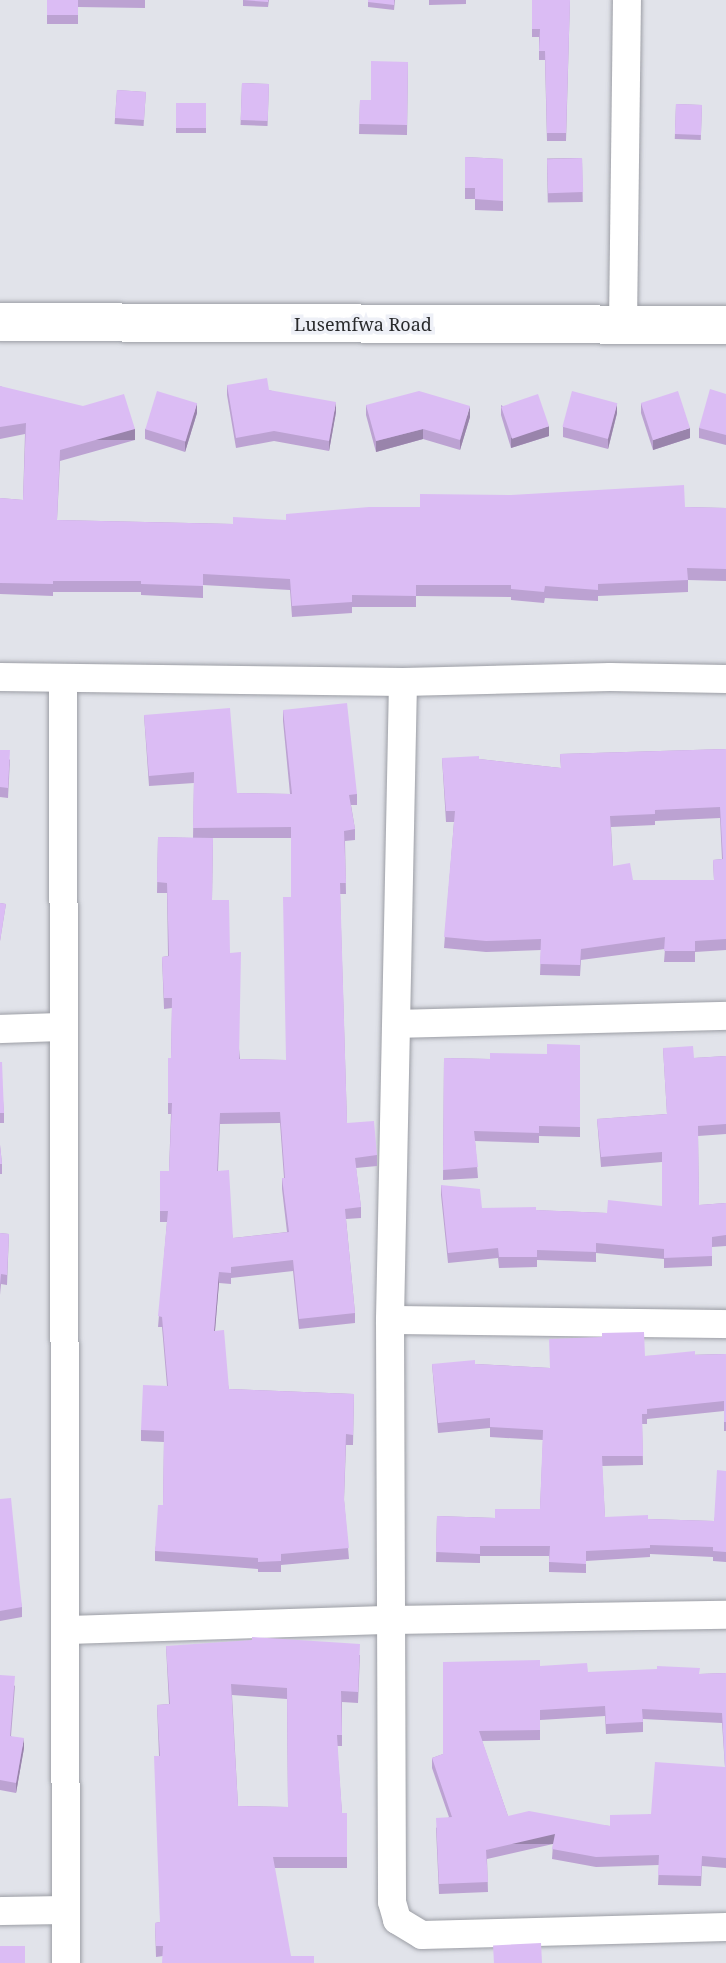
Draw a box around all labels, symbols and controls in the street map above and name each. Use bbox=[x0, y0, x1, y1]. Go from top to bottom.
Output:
street label: Lusemfwa Road bbox=[294, 313, 432, 335]

